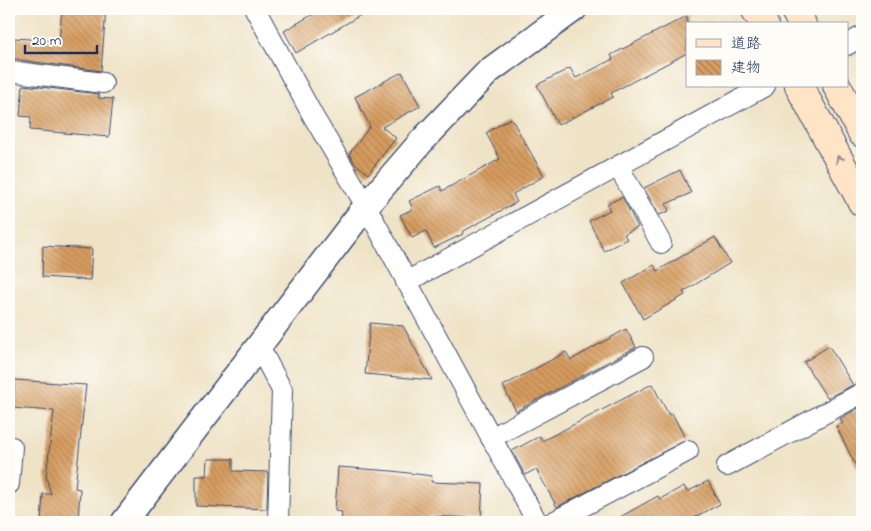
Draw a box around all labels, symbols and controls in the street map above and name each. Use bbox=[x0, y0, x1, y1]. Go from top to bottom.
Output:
scale bar bbox=[25, 22, 98, 54]
legend bbox=[686, 22, 848, 88]
text: 20 m bbox=[32, 30, 62, 52]
text: 道路 bbox=[731, 33, 761, 55]
text: 建物 bbox=[731, 57, 761, 79]
one-way arrow bbox=[835, 155, 845, 164]

